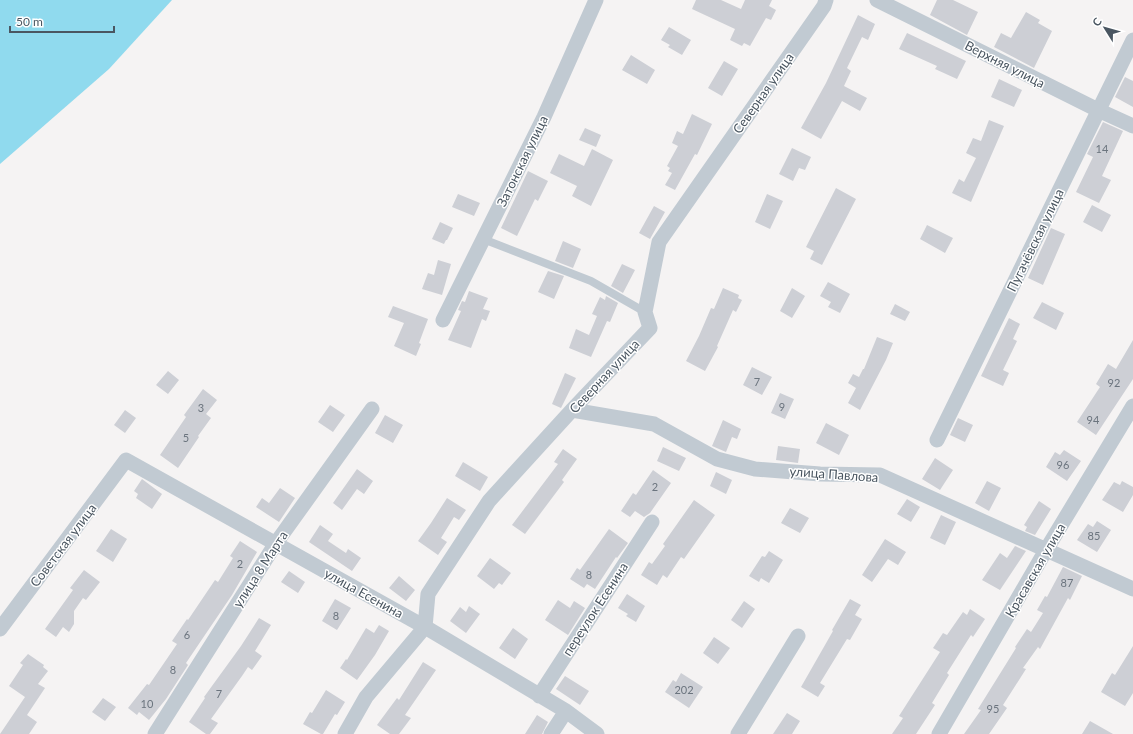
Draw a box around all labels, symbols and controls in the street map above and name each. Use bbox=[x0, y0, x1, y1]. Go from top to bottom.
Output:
scale bar bbox=[10, 8, 114, 34]
north arrow bbox=[1085, 8, 1125, 48]
text: 50 m bbox=[16, 14, 43, 29]
text: С bbox=[1089, 14, 1104, 29]
street label: Верхняя улица bbox=[962, 37, 1048, 91]
street label: Северная улица bbox=[729, 49, 797, 137]
street label: Затонская улица bbox=[493, 113, 551, 209]
house number: 14 bbox=[1096, 142, 1109, 155]
street label: Пугачёвская улица bbox=[1003, 186, 1067, 294]
street label: Северная улица bbox=[566, 336, 642, 416]
house number: 7 bbox=[754, 375, 760, 388]
house number: 92 bbox=[1108, 376, 1120, 389]
house number: 9 bbox=[779, 400, 785, 413]
house number: 3 bbox=[198, 401, 204, 414]
house number: 94 bbox=[1087, 413, 1100, 426]
house number: 5 bbox=[183, 431, 189, 444]
house number: 96 bbox=[1057, 458, 1069, 471]
street label: улица Павлова bbox=[789, 463, 879, 485]
house number: 2 bbox=[652, 480, 658, 493]
street label: Советская улица bbox=[26, 500, 100, 590]
street label: Красавская улица bbox=[1002, 520, 1068, 620]
street label: улица 8 Марта bbox=[229, 528, 291, 610]
house number: 85 bbox=[1088, 529, 1100, 542]
house number: 2 bbox=[237, 557, 243, 570]
street label: переулок Есенина bbox=[559, 559, 631, 659]
street label: улица Есенина bbox=[322, 565, 406, 621]
house number: 8 bbox=[586, 568, 592, 581]
house number: 87 bbox=[1061, 576, 1073, 589]
house number: 8 bbox=[333, 609, 339, 622]
house number: 6 bbox=[184, 628, 190, 641]
house number: 8 bbox=[170, 663, 176, 676]
house number: 202 bbox=[674, 683, 694, 696]
house number: 7 bbox=[216, 687, 222, 700]
house number: 10 bbox=[141, 697, 154, 710]
house number: 95 bbox=[987, 702, 999, 715]

